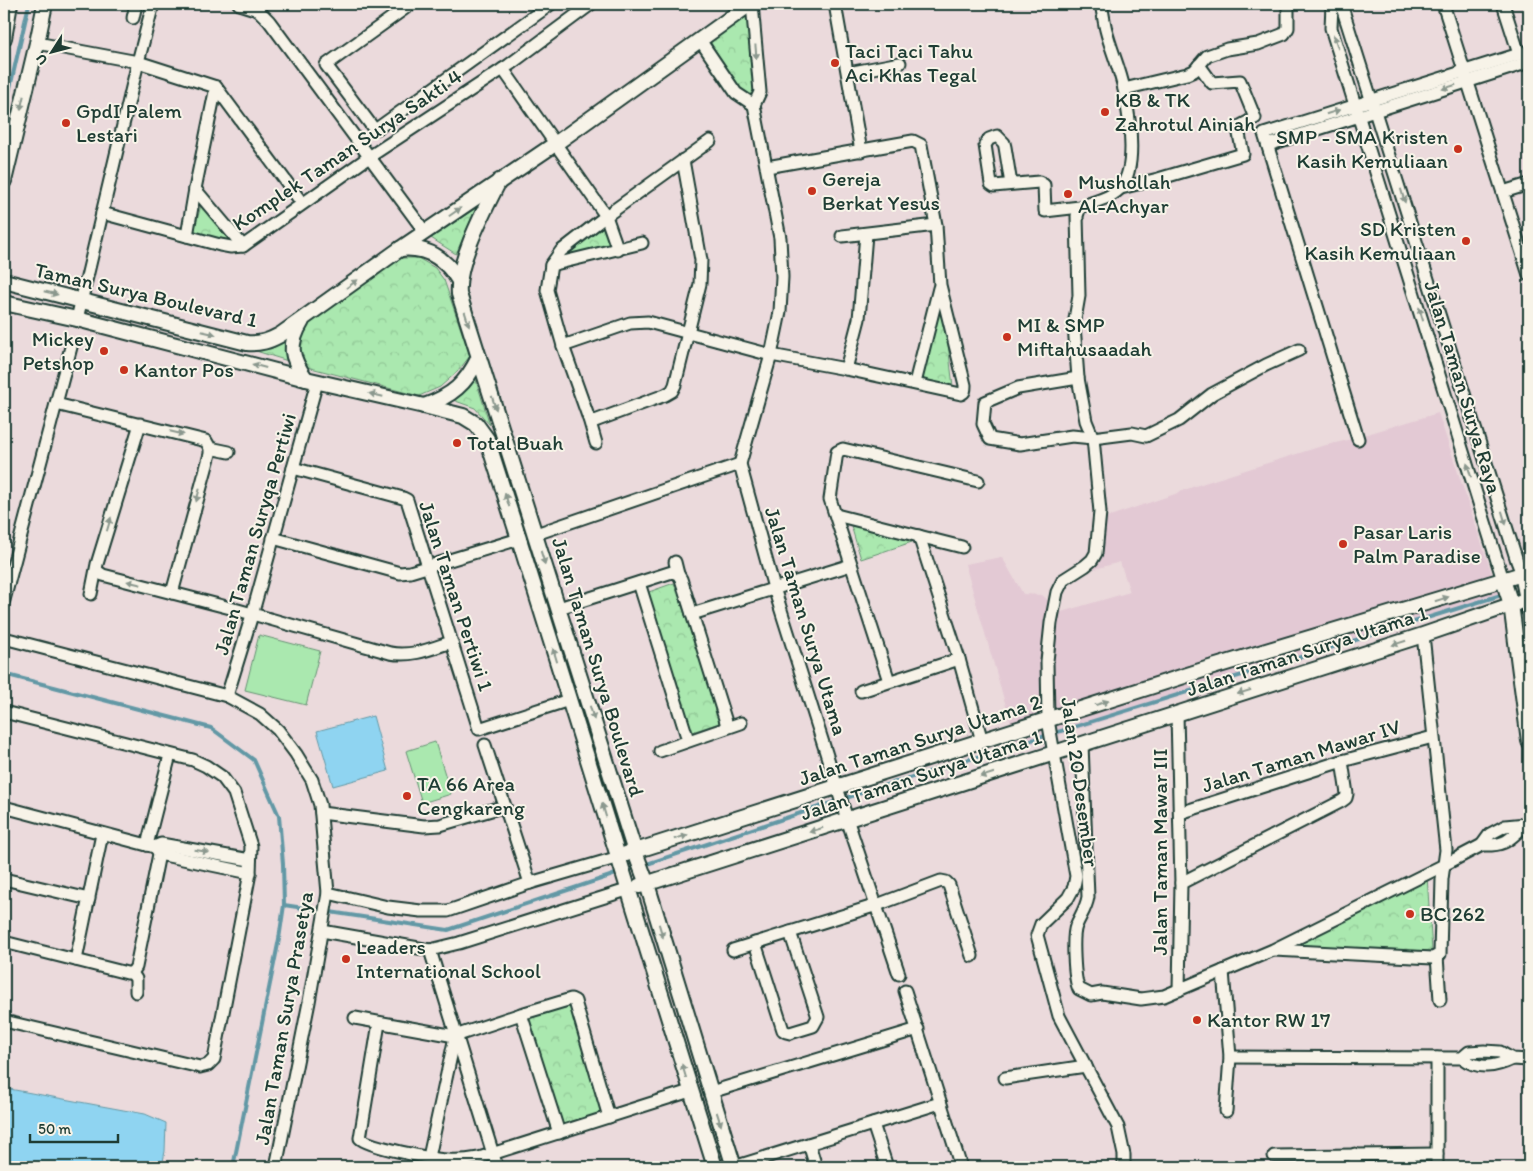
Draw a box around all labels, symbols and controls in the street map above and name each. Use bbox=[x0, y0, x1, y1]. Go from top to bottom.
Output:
north arrow bbox=[28, 28, 78, 78]
one-way arrow bbox=[1331, 34, 1339, 49]
place label: Taci Taci Tahu Aci Khas Tegal bbox=[845, 38, 977, 87]
one-way arrow bbox=[752, 45, 760, 61]
text: U bbox=[32, 51, 51, 68]
marker: Taci Taci Tahu Aci Khas Tegal bbox=[829, 57, 841, 69]
street label: Komplek Taman Surya Sakti 4 bbox=[227, 63, 467, 236]
one-way arrow bbox=[1442, 84, 1457, 92]
place label: KB & TK Zahrotul Ainiah bbox=[1115, 87, 1255, 136]
one-way arrow bbox=[18, 95, 26, 110]
place label: GpdI Palem Lestari bbox=[76, 98, 182, 147]
marker: KB & TK Zahrotul Ainiah bbox=[1099, 106, 1111, 118]
one-way arrow bbox=[1326, 108, 1341, 116]
marker: GpdI Palem Lestari bbox=[60, 117, 72, 129]
place label: SMP - SMA Kristen Kasih Kemuliaan bbox=[1276, 124, 1448, 173]
marker: SMP - SMA Kristen Kasih Kemuliaan bbox=[1452, 143, 1464, 155]
place label: Gereja Berkat Yesus bbox=[822, 166, 940, 215]
place label: Mushollah Al-Achyar bbox=[1078, 169, 1171, 218]
marker: Gereja Berkat Yesus bbox=[806, 185, 818, 197]
marker: Mushollah Al-Achyar bbox=[1062, 188, 1074, 200]
one-way arrow bbox=[1399, 189, 1407, 204]
one-way arrow bbox=[448, 207, 461, 217]
place label: SD Kristen Kasih Kemuliaan bbox=[1305, 216, 1456, 265]
marker: SD Kristen Kasih Kemuliaan bbox=[1460, 235, 1472, 247]
street label: Taman Surya Boulevard 1 bbox=[32, 257, 260, 332]
street label: Jalan Taman Surya Raya bbox=[1419, 277, 1508, 496]
one-way arrow bbox=[345, 279, 358, 289]
one-way arrow bbox=[44, 289, 59, 297]
one-way arrow bbox=[1416, 307, 1424, 322]
one-way arrow bbox=[464, 312, 471, 327]
place label: MI & SMP Miftahusaadah bbox=[1017, 312, 1153, 361]
place label: Mickey Petshop bbox=[22, 326, 94, 375]
one-way arrow bbox=[201, 330, 216, 338]
marker: MI & SMP Miftahusaadah bbox=[1001, 331, 1013, 343]
marker: Mickey Petshop bbox=[98, 345, 110, 357]
place label: Kantor Pos bbox=[134, 357, 234, 382]
one-way arrow bbox=[252, 362, 267, 370]
marker: Kantor Pos bbox=[118, 364, 130, 376]
one-way arrow bbox=[369, 391, 384, 399]
one-way arrow bbox=[490, 396, 498, 411]
street label: Jalan Taman Suryqa Pertiwi bbox=[208, 410, 301, 658]
one-way arrow bbox=[170, 429, 185, 437]
place label: Total Buah bbox=[467, 430, 563, 455]
marker: Total Buah bbox=[451, 437, 463, 449]
one-way arrow bbox=[1465, 462, 1472, 477]
one-way arrow bbox=[194, 487, 202, 502]
one-way arrow bbox=[502, 493, 510, 508]
street label: Jalan Taman Pertiwi 1 bbox=[414, 498, 499, 694]
street label: Jalan Taman Surya Utama bbox=[760, 504, 853, 738]
one-way arrow bbox=[1500, 511, 1508, 526]
one-way arrow bbox=[106, 517, 114, 532]
place label: Pasar Laris Palm Paradise bbox=[1353, 519, 1481, 568]
street label: Jalan Taman Surya Boulevard bbox=[547, 534, 650, 800]
marker: Pasar Laris Palm Paradise bbox=[1337, 538, 1349, 550]
one-way arrow bbox=[540, 551, 548, 566]
one-way arrow bbox=[126, 579, 141, 587]
one-way arrow bbox=[1434, 594, 1449, 602]
street label: Jalan Taman Surya Utama 1 bbox=[1183, 600, 1431, 701]
one-way arrow bbox=[1391, 639, 1406, 647]
one-way arrow bbox=[551, 648, 559, 663]
street label: Jalan Taman Surya Utama 2 bbox=[796, 688, 1044, 791]
one-way arrow bbox=[1236, 689, 1251, 697]
street label: Jalan 20 Desember bbox=[1056, 695, 1105, 869]
one-way arrow bbox=[1095, 698, 1110, 706]
one-way arrow bbox=[588, 706, 596, 721]
street label: Jalan Taman Mawar IV bbox=[1199, 713, 1404, 798]
street label: Jalan Taman Surya Utama 1 bbox=[797, 724, 1045, 825]
street label: Jalan Taman Mawar III bbox=[1147, 749, 1172, 955]
place label: TA 66 Area Cengkareng bbox=[417, 771, 525, 820]
one-way arrow bbox=[979, 771, 994, 779]
marker: TA 66 Area Cengkareng bbox=[401, 790, 413, 802]
one-way arrow bbox=[600, 803, 607, 818]
one-way arrow bbox=[808, 826, 823, 834]
one-way arrow bbox=[674, 833, 689, 840]
one-way arrow bbox=[194, 848, 210, 856]
street label: Jalan Taman Surya Prasetya bbox=[249, 889, 318, 1147]
place label: BC 262 bbox=[1420, 901, 1485, 926]
marker: BC 262 bbox=[1404, 908, 1416, 920]
one-way arrow bbox=[658, 923, 666, 938]
place label: Leaders International School bbox=[356, 934, 541, 983]
marker: Leaders International School bbox=[340, 953, 352, 965]
place label: Kantor RW 17 bbox=[1207, 1007, 1330, 1032]
marker: Kantor RW 17 bbox=[1191, 1014, 1203, 1026]
one-way arrow bbox=[680, 1063, 688, 1078]
scale bar bbox=[30, 1111, 118, 1143]
one-way arrow bbox=[716, 1112, 724, 1127]
text: 50 m bbox=[38, 1120, 71, 1138]

